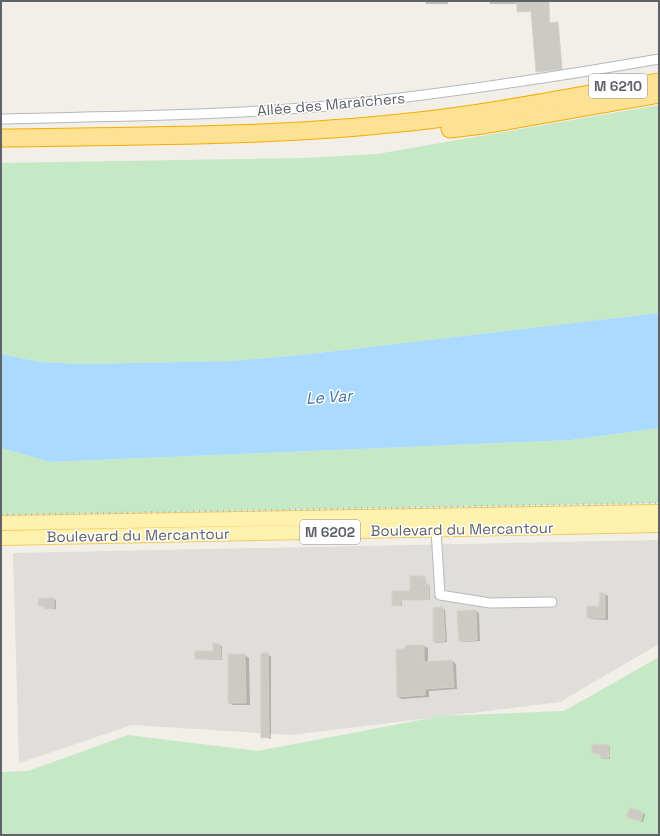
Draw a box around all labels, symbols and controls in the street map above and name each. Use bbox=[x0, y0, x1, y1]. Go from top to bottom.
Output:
road number: M 6210 bbox=[589, 74, 647, 98]
street label: Allée des Maraîchers bbox=[256, 88, 406, 120]
water label: Le Var bbox=[305, 385, 355, 409]
street label: Boulevard du Mercantour bbox=[370, 518, 554, 540]
road number: M 6202 bbox=[300, 520, 360, 544]
street label: Boulevard du Mercantour bbox=[46, 524, 230, 546]

